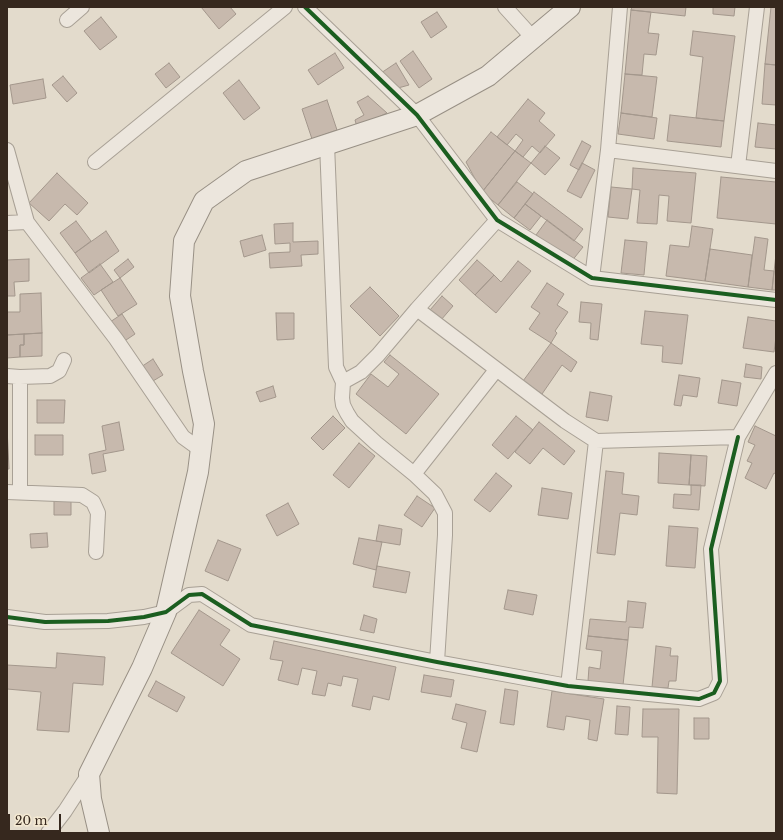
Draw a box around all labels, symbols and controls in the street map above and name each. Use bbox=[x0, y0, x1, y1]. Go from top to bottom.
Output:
scale bar bbox=[10, 806, 63, 832]
text: 20 m bbox=[15, 813, 47, 828]

